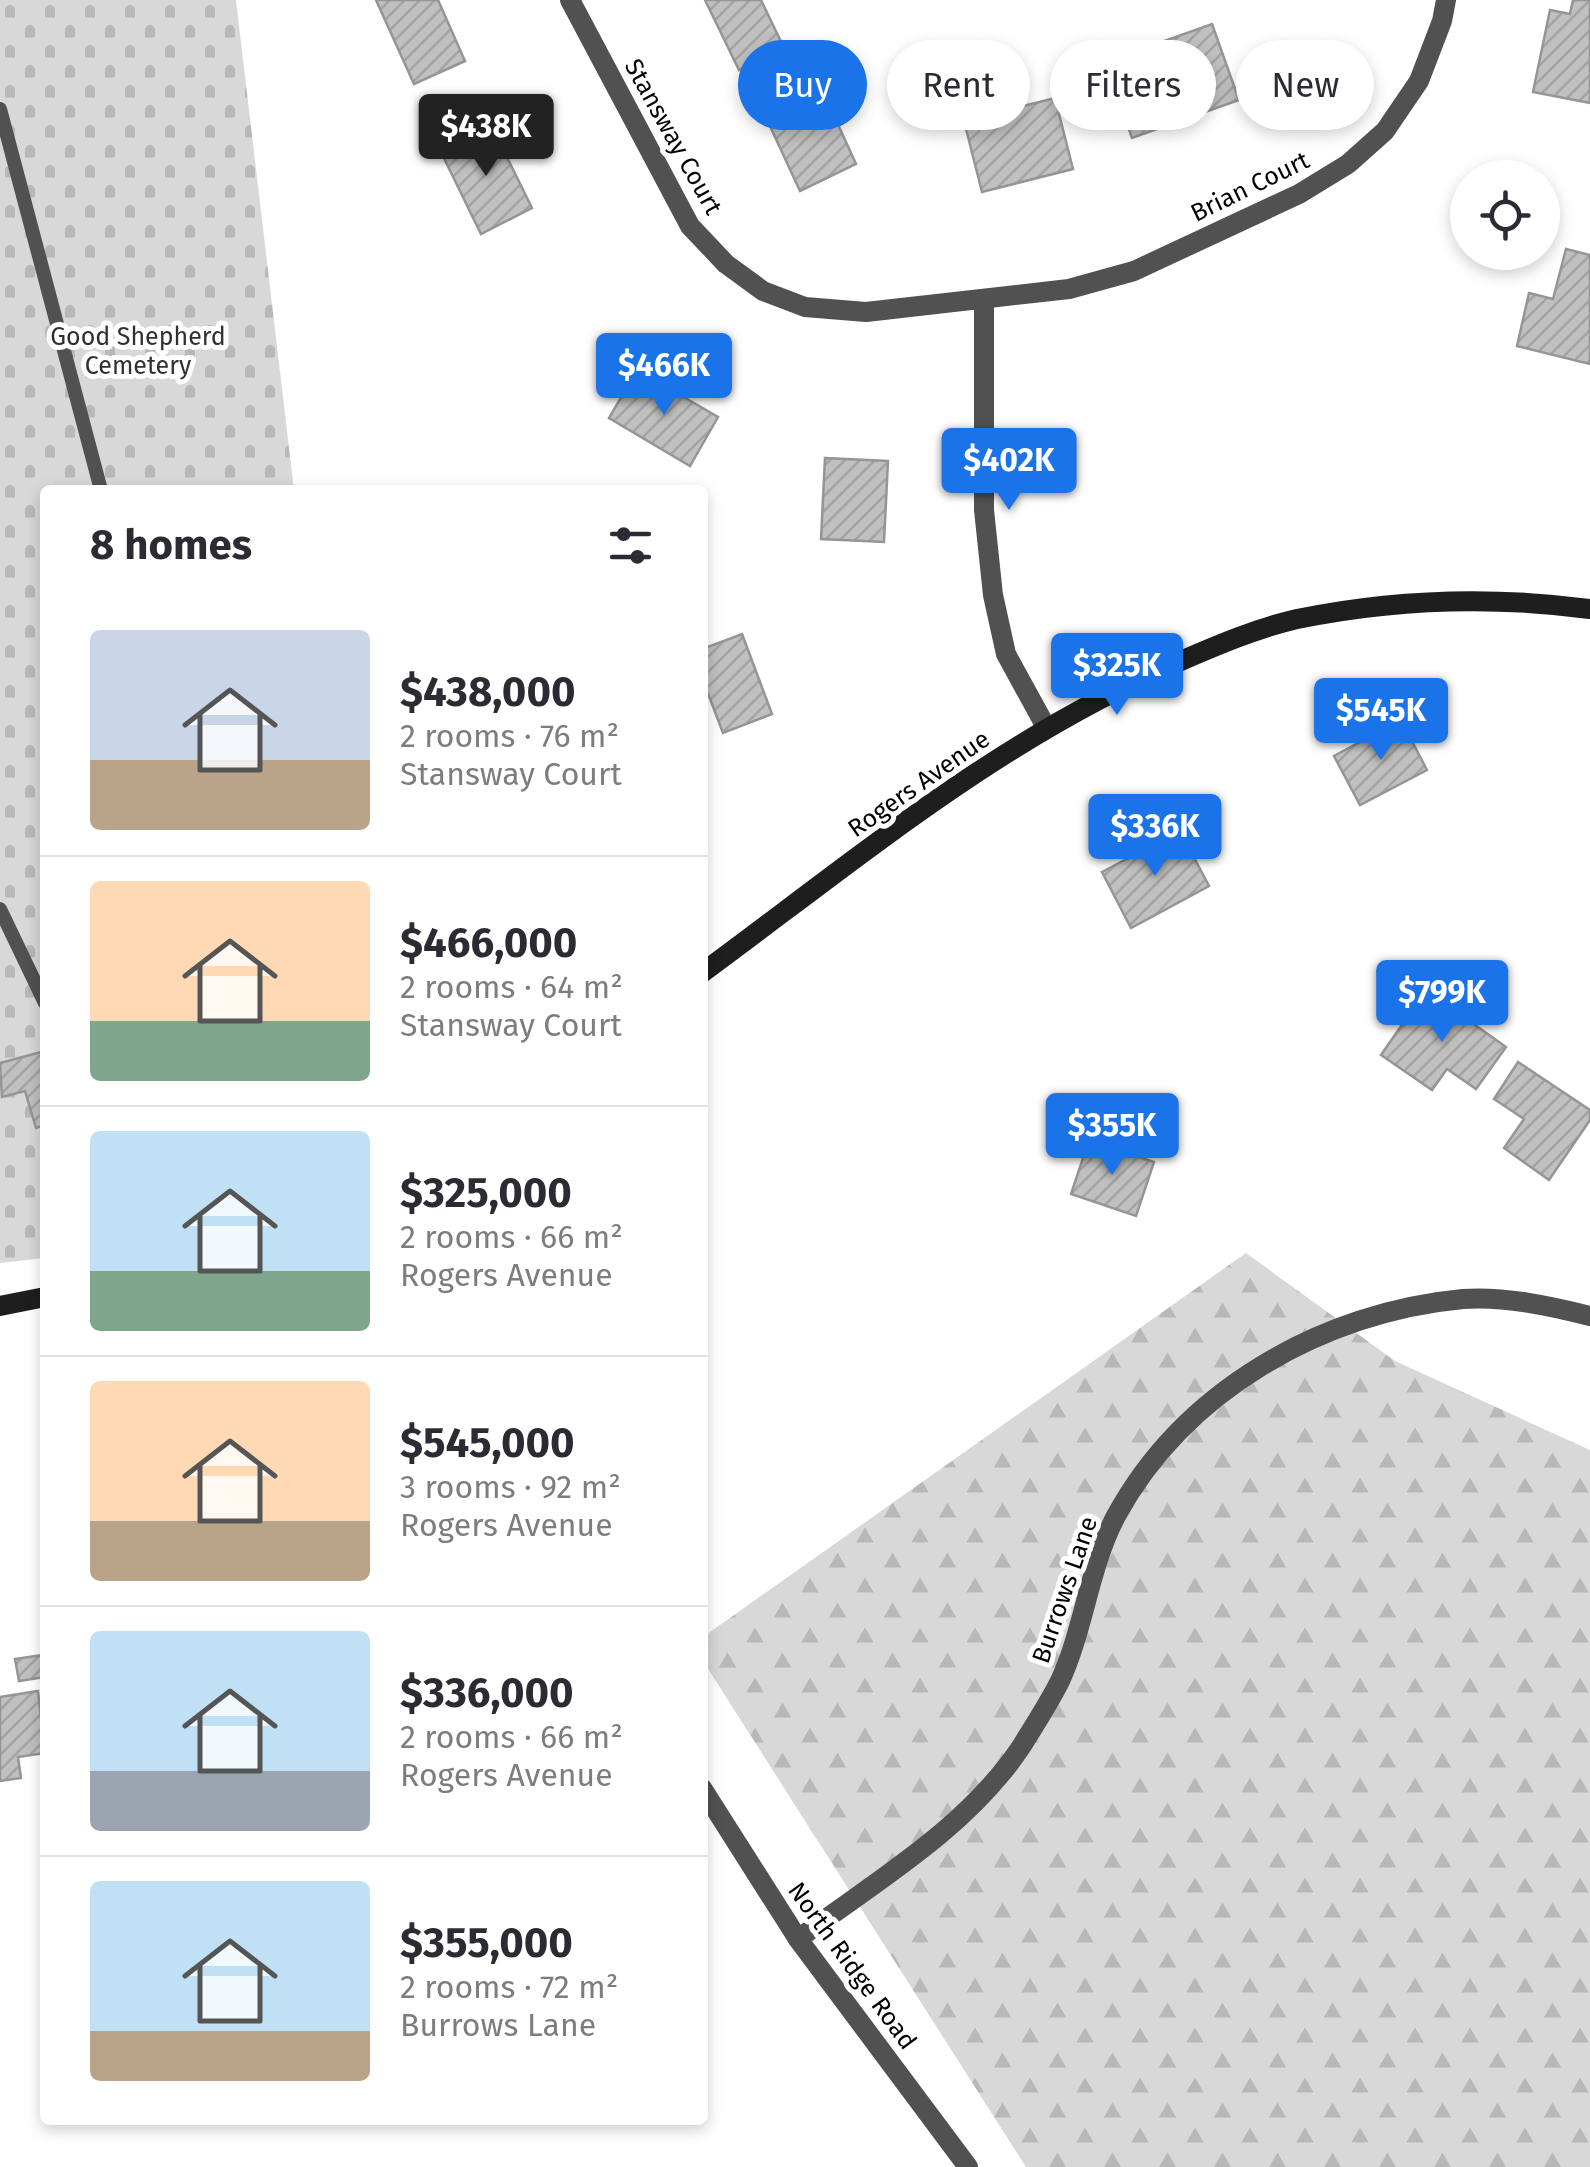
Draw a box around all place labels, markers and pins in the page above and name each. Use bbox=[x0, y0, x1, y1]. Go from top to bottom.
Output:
pin: $438K bbox=[416, 94, 556, 179]
pin: $466K bbox=[594, 333, 734, 418]
pin: $402K bbox=[939, 428, 1079, 513]
pin: $325K bbox=[1047, 633, 1187, 718]
pin: $545K bbox=[1311, 678, 1451, 763]
pin: $336K bbox=[1085, 794, 1225, 879]
pin: $799K bbox=[1372, 960, 1512, 1045]
pin: $355K bbox=[1042, 1093, 1182, 1178]

